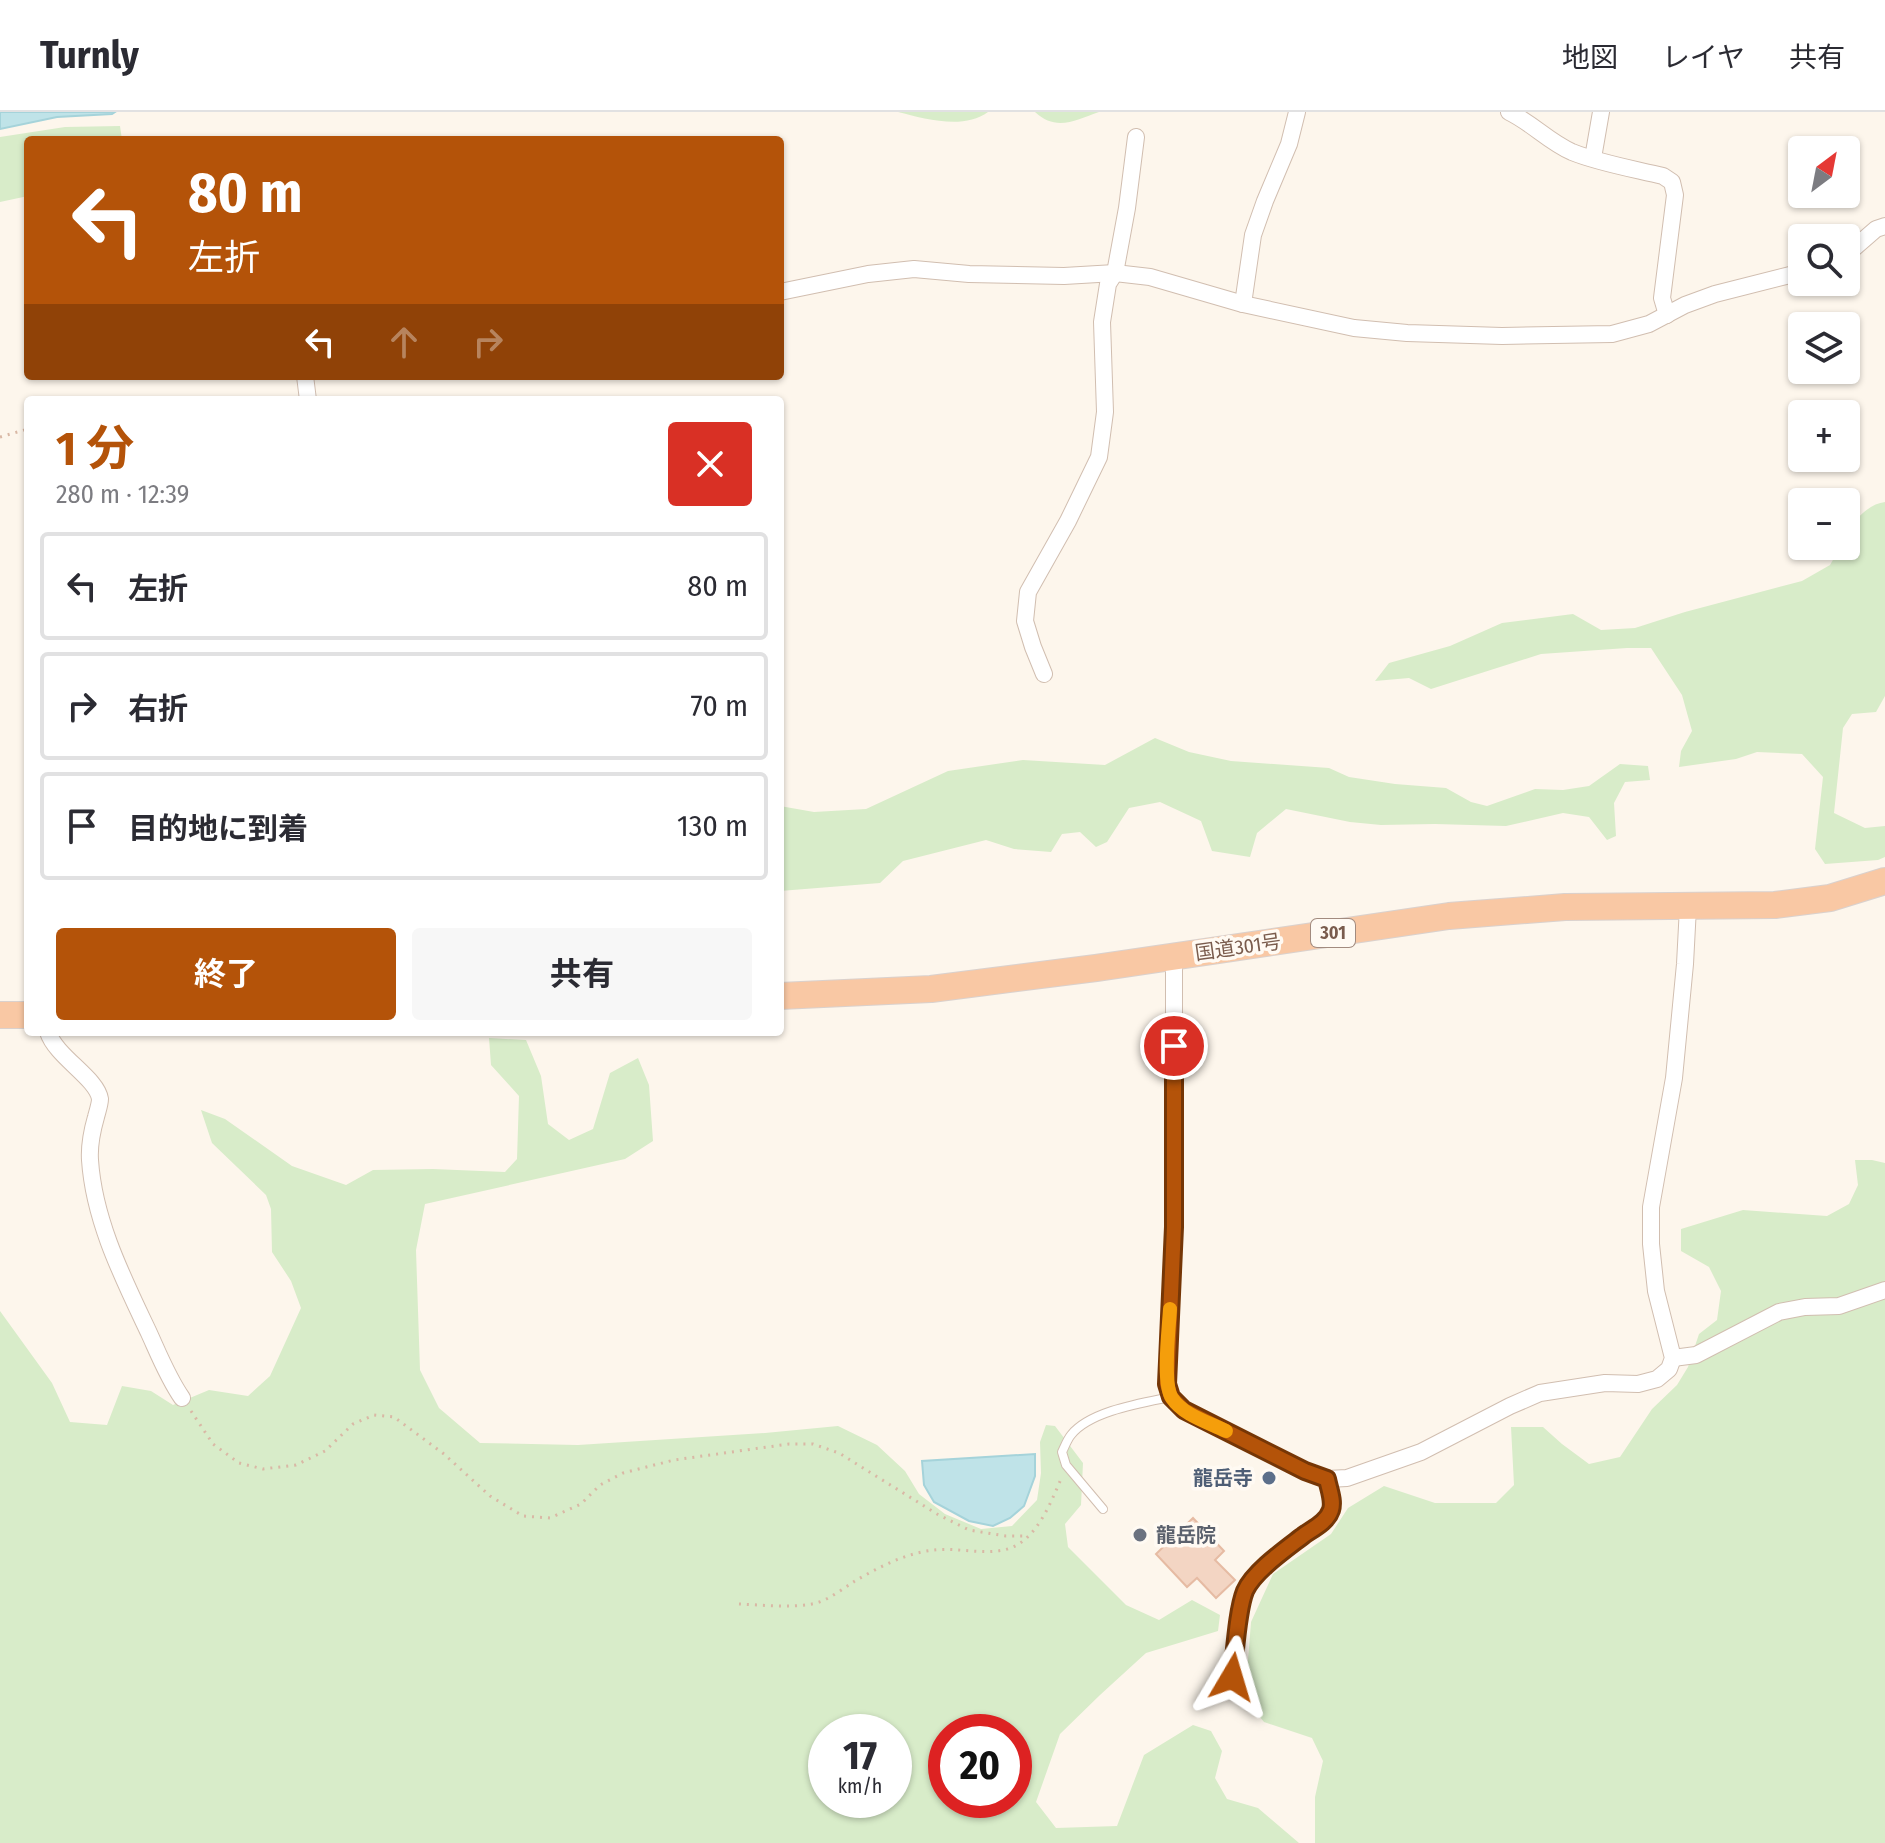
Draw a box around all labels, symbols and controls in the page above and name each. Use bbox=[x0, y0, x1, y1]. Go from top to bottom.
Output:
text: Turnly bbox=[40, 32, 139, 78]
text: 地図 bbox=[1562, 41, 1618, 74]
text: レイヤ bbox=[1662, 41, 1745, 74]
text: 共有 bbox=[1789, 41, 1845, 74]
north arrow bbox=[1788, 136, 1860, 208]
map controls bbox=[1788, 136, 1860, 560]
text: 80 m bbox=[188, 160, 303, 227]
icon: left bbox=[56, 168, 160, 272]
button: search bbox=[1788, 224, 1860, 296]
text: 左折 bbox=[188, 236, 260, 280]
button: layers bbox=[1788, 312, 1860, 384]
icon: left bbox=[298, 320, 342, 364]
icon: ahead bbox=[382, 320, 426, 364]
icon: right bbox=[466, 320, 510, 364]
button: + bbox=[1788, 400, 1860, 472]
text: 1 分 bbox=[56, 420, 134, 478]
button: close bbox=[668, 422, 752, 506]
text: 280 m · 12:39 bbox=[56, 479, 189, 510]
button: − bbox=[1788, 488, 1860, 560]
icon: left bbox=[60, 564, 104, 608]
text: 80 m bbox=[687, 568, 748, 604]
text: 左折 bbox=[128, 571, 188, 607]
icon: right bbox=[60, 684, 104, 728]
text: 70 m bbox=[690, 688, 748, 724]
text: 右折 bbox=[128, 691, 188, 727]
icon: arrive bbox=[60, 804, 104, 848]
text: 130 m bbox=[677, 808, 748, 844]
text: 目的地に到着 bbox=[128, 811, 308, 847]
road number: 301 bbox=[1311, 919, 1355, 947]
button: 終了 bbox=[56, 928, 396, 1020]
button: 共有 bbox=[412, 928, 752, 1020]
street label: 国道301号 bbox=[1193, 929, 1283, 965]
pin bbox=[1140, 1012, 1208, 1080]
icon: arrive bbox=[1152, 1024, 1196, 1068]
place label: 龍岳寺 bbox=[1193, 1466, 1253, 1490]
marker: 龍岳寺 bbox=[1260, 1469, 1278, 1487]
place label: 龍岳院 bbox=[1156, 1523, 1216, 1547]
marker: 龍岳院 bbox=[1131, 1526, 1149, 1544]
position arrow bbox=[1190, 1635, 1274, 1719]
speed limit sign: 20 bbox=[928, 1714, 1032, 1818]
text: 17 bbox=[843, 1732, 877, 1780]
text: km/h bbox=[838, 1774, 882, 1798]

